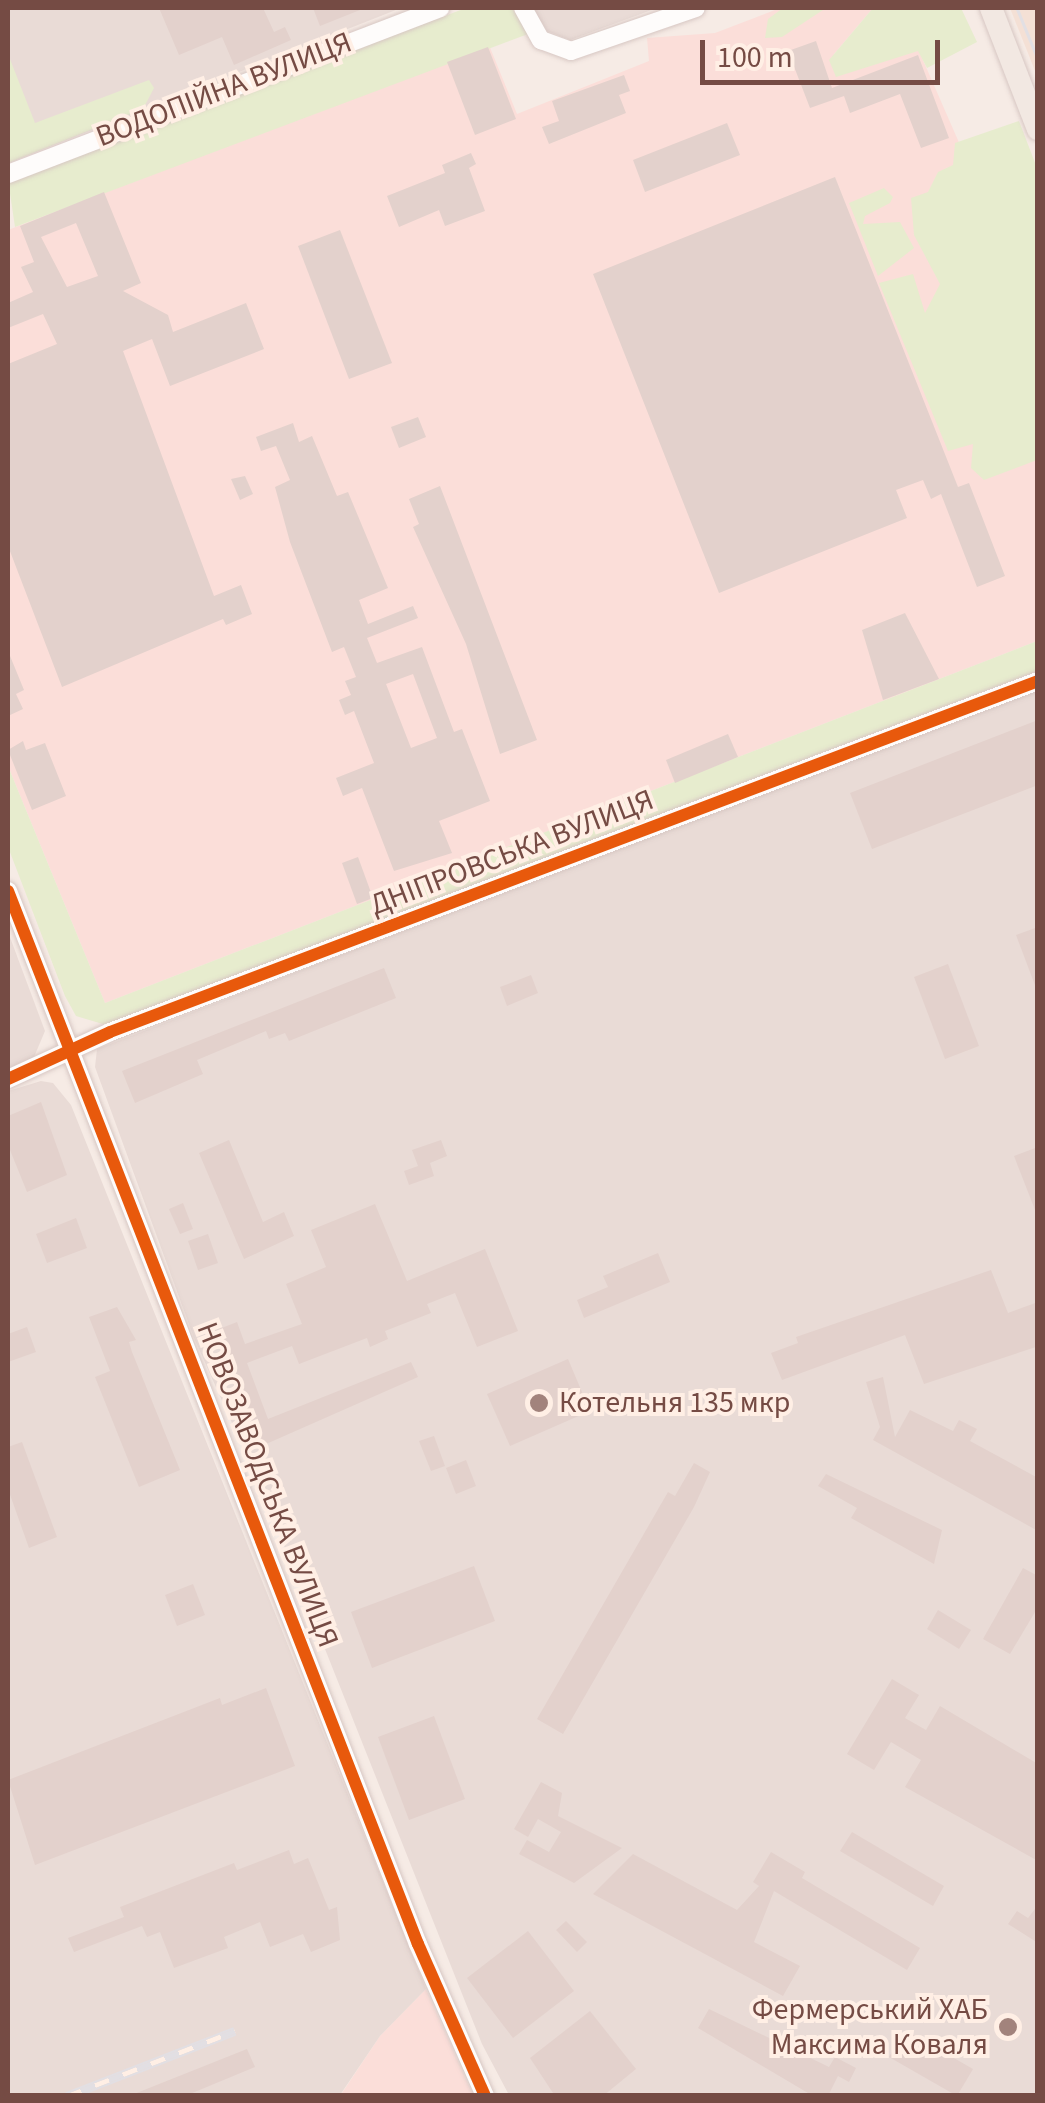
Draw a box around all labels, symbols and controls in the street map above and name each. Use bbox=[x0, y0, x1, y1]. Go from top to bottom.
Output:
scale bar bbox=[705, 20, 945, 82]
street label: ВОДОПІЙНА ВУЛИЦЯ bbox=[91, 25, 357, 155]
text: 100 m bbox=[717, 36, 793, 79]
street label: ДНІПРОВСЬКА ВУЛИЦЯ bbox=[365, 782, 659, 924]
street label: НОВОЗАВОДСЬКА ВУЛИЦЯ bbox=[188, 1317, 346, 1653]
place label: Котельня 135 мкр bbox=[559, 1385, 790, 1421]
marker: Котельня 135 мкр bbox=[528, 1392, 550, 1414]
place label: Фермерський ХАБ Максима Коваля bbox=[752, 1992, 988, 2062]
marker: Фермерський ХАБ Максима Коваля bbox=[997, 2016, 1019, 2038]

